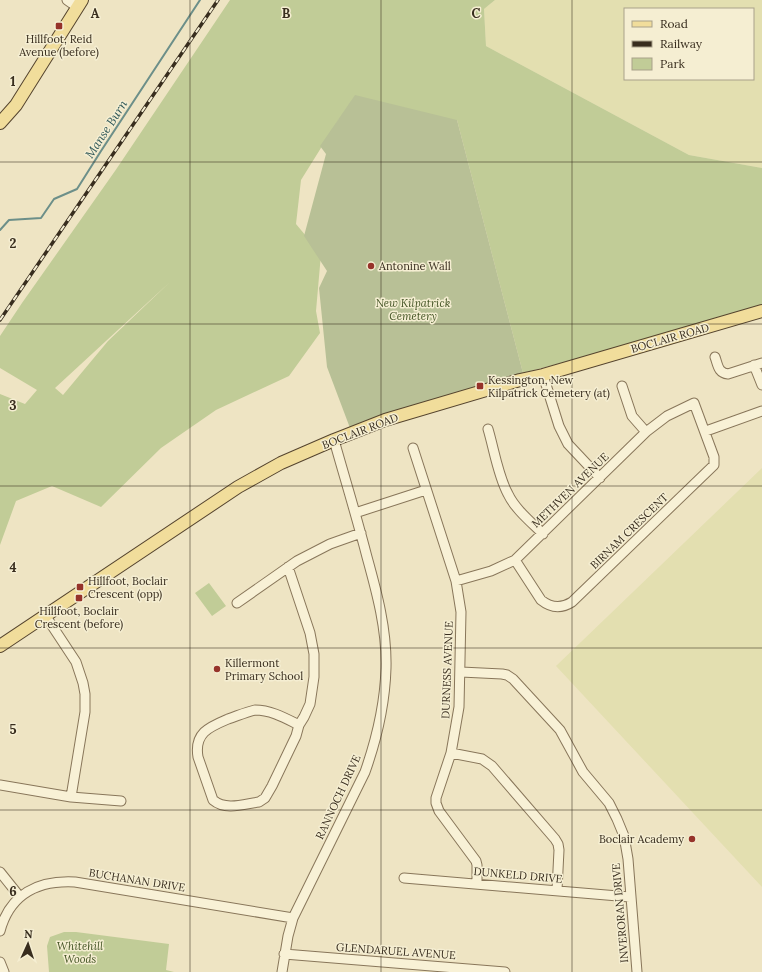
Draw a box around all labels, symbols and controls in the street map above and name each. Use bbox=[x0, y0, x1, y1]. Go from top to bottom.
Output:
text: A bbox=[91, 5, 100, 22]
text: B bbox=[282, 5, 291, 22]
text: C bbox=[472, 5, 481, 22]
legend bbox=[624, 8, 754, 80]
text: Road bbox=[660, 16, 688, 31]
marker: Hillfoot, Reid Avenue (before) bbox=[54, 21, 64, 31]
place label: Hillfoot, Reid Avenue (before) bbox=[18, 32, 99, 60]
text: Railway bbox=[660, 36, 703, 51]
text: Park bbox=[660, 56, 686, 71]
text: 1 bbox=[10, 73, 16, 90]
water label: Manse Burn bbox=[82, 97, 131, 161]
text: 2 bbox=[10, 235, 17, 252]
place label: Antonine Wall bbox=[378, 259, 451, 273]
marker: Antonine Wall bbox=[366, 261, 376, 271]
park label: New Kilpatrick Cemetery bbox=[376, 296, 451, 323]
street label: BOCLAIR ROAD bbox=[629, 320, 711, 356]
place label: Kessington, New Kilpatrick Cemetery (at) bbox=[488, 373, 610, 401]
marker: Kessington, New Kilpatrick Cemetery (at) bbox=[475, 381, 485, 391]
text: 3 bbox=[9, 397, 17, 414]
street label: BOCLAIR ROAD bbox=[320, 410, 400, 452]
street label: METHVEN AVENUE bbox=[529, 449, 612, 530]
street label: BIRNAM CRESCENT bbox=[587, 490, 671, 572]
text: 4 bbox=[9, 559, 17, 576]
place label: Hillfoot, Boclair Crescent (opp) bbox=[88, 574, 168, 602]
marker: Hillfoot, Boclair Crescent (opp) bbox=[75, 582, 85, 592]
marker: Hillfoot, Boclair Crescent (before) bbox=[74, 593, 84, 603]
place label: Hillfoot, Boclair Crescent (before) bbox=[35, 604, 123, 632]
street label: DURNESS AVENUE bbox=[438, 621, 456, 719]
place label: Killermont Primary School bbox=[225, 656, 303, 683]
marker: Killermont Primary School bbox=[212, 664, 222, 674]
text: 5 bbox=[9, 721, 17, 738]
street label: RANNOCH DRIVE bbox=[312, 752, 364, 841]
place label: Boclair Academy bbox=[599, 832, 684, 846]
marker: Boclair Academy bbox=[687, 834, 697, 844]
street label: INVERORAN DRIVE bbox=[609, 862, 631, 963]
street label: DUNKELD DRIVE bbox=[473, 864, 563, 886]
street label: BUCHANAN DRIVE bbox=[88, 865, 186, 895]
text: 6 bbox=[9, 883, 17, 900]
north arrow bbox=[8, 924, 48, 964]
text: N bbox=[24, 927, 34, 941]
park label: Whitehill Woods bbox=[57, 939, 103, 966]
street label: GLENDARUEL AVENUE bbox=[336, 940, 457, 962]

